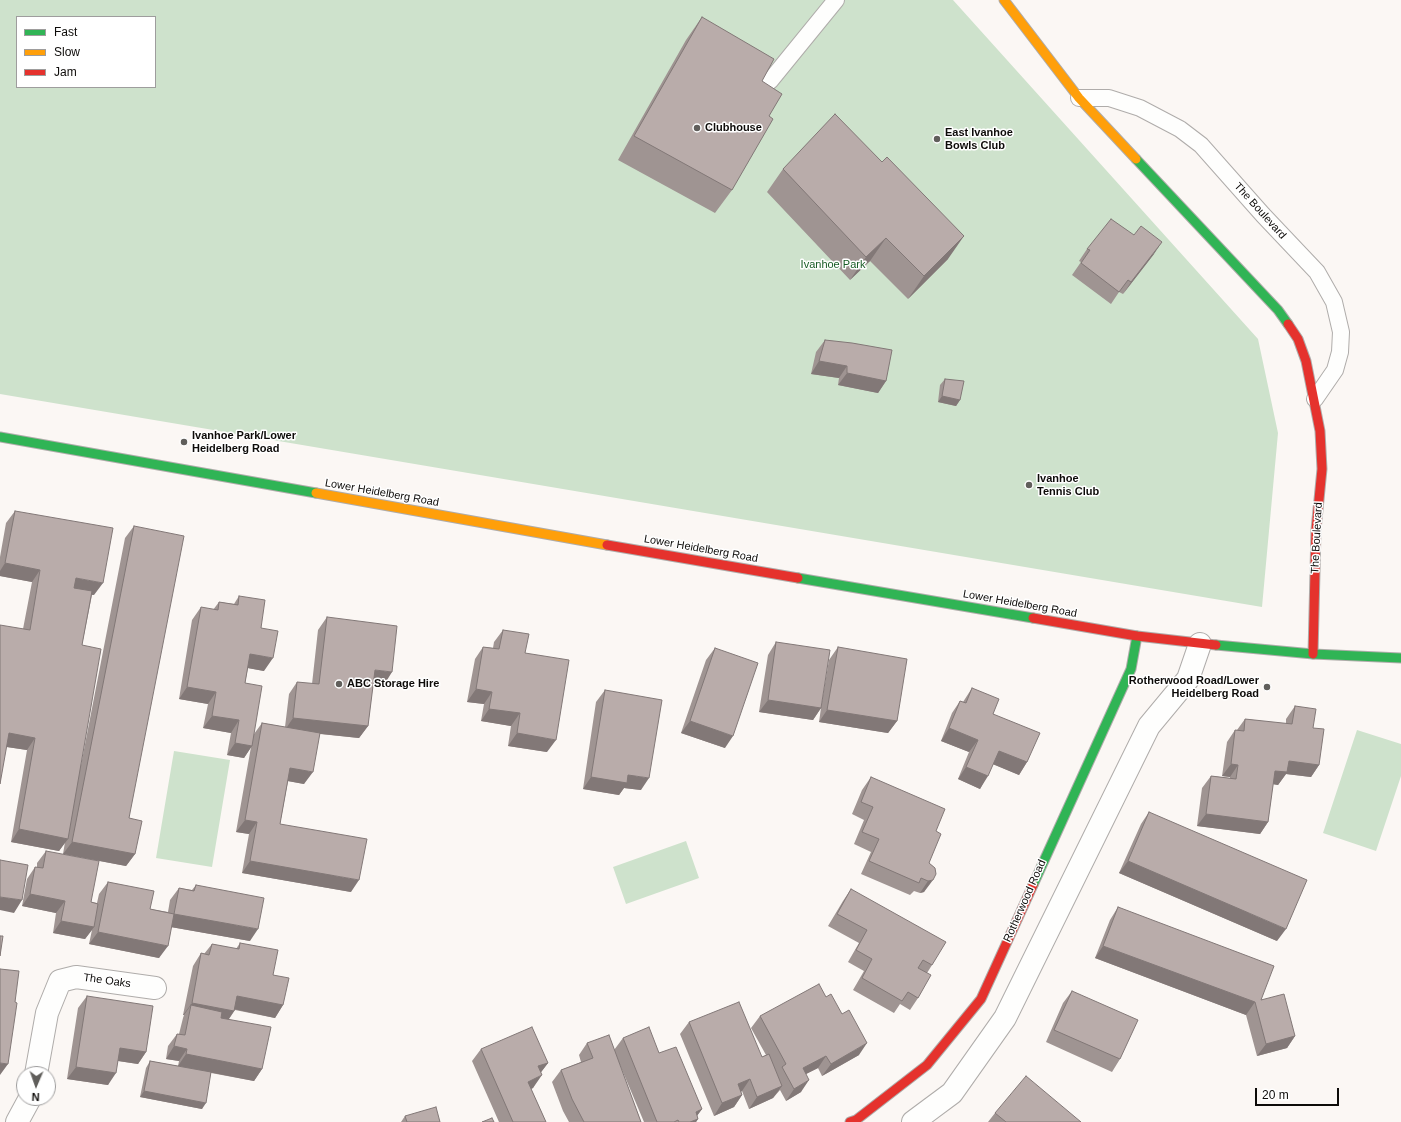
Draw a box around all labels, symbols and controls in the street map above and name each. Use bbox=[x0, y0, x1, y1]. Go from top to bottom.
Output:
legend bbox=[16, 16, 156, 88]
text: Fast bbox=[54, 25, 77, 39]
text: Slow bbox=[54, 45, 80, 59]
text: Jam bbox=[54, 65, 77, 79]
place label: Clubhouse bbox=[705, 121, 762, 135]
marker: Clubhouse bbox=[692, 123, 702, 133]
place label: East Ivanhoe Bowls Club bbox=[945, 126, 1013, 152]
marker: East Ivanhoe Bowls Club bbox=[932, 134, 942, 144]
street label: The Boulevard bbox=[1231, 180, 1289, 242]
park label: Ivanhoe Park bbox=[801, 258, 865, 272]
place label: Ivanhoe Park/Lower Heidelberg Road bbox=[192, 429, 296, 455]
marker: Ivanhoe Park/Lower Heidelberg Road bbox=[179, 437, 189, 447]
place label: Ivanhoe Tennis Club bbox=[1037, 472, 1099, 498]
street label: Lower Heidelberg Road bbox=[324, 476, 440, 510]
marker: Ivanhoe Tennis Club bbox=[1024, 480, 1034, 490]
street label: The Boulevard bbox=[1309, 502, 1325, 574]
street label: Lower Heidelberg Road bbox=[643, 532, 759, 566]
street label: Lower Heidelberg Road bbox=[962, 587, 1078, 621]
place label: Rotherwood Road/Lower Heidelberg Road bbox=[1129, 674, 1259, 700]
place label: ABC Storage Hire bbox=[347, 677, 439, 691]
marker: ABC Storage Hire bbox=[334, 679, 344, 689]
marker: Rotherwood Road/Lower Heidelberg Road bbox=[1262, 682, 1272, 692]
street label: Rotherwood Road bbox=[1001, 858, 1049, 944]
street label: The Oaks bbox=[82, 971, 132, 991]
north arrow bbox=[16, 1066, 56, 1106]
scale bar bbox=[1257, 1080, 1341, 1106]
text: 20 m bbox=[1262, 1088, 1289, 1102]
text: N bbox=[31, 1091, 40, 1103]

